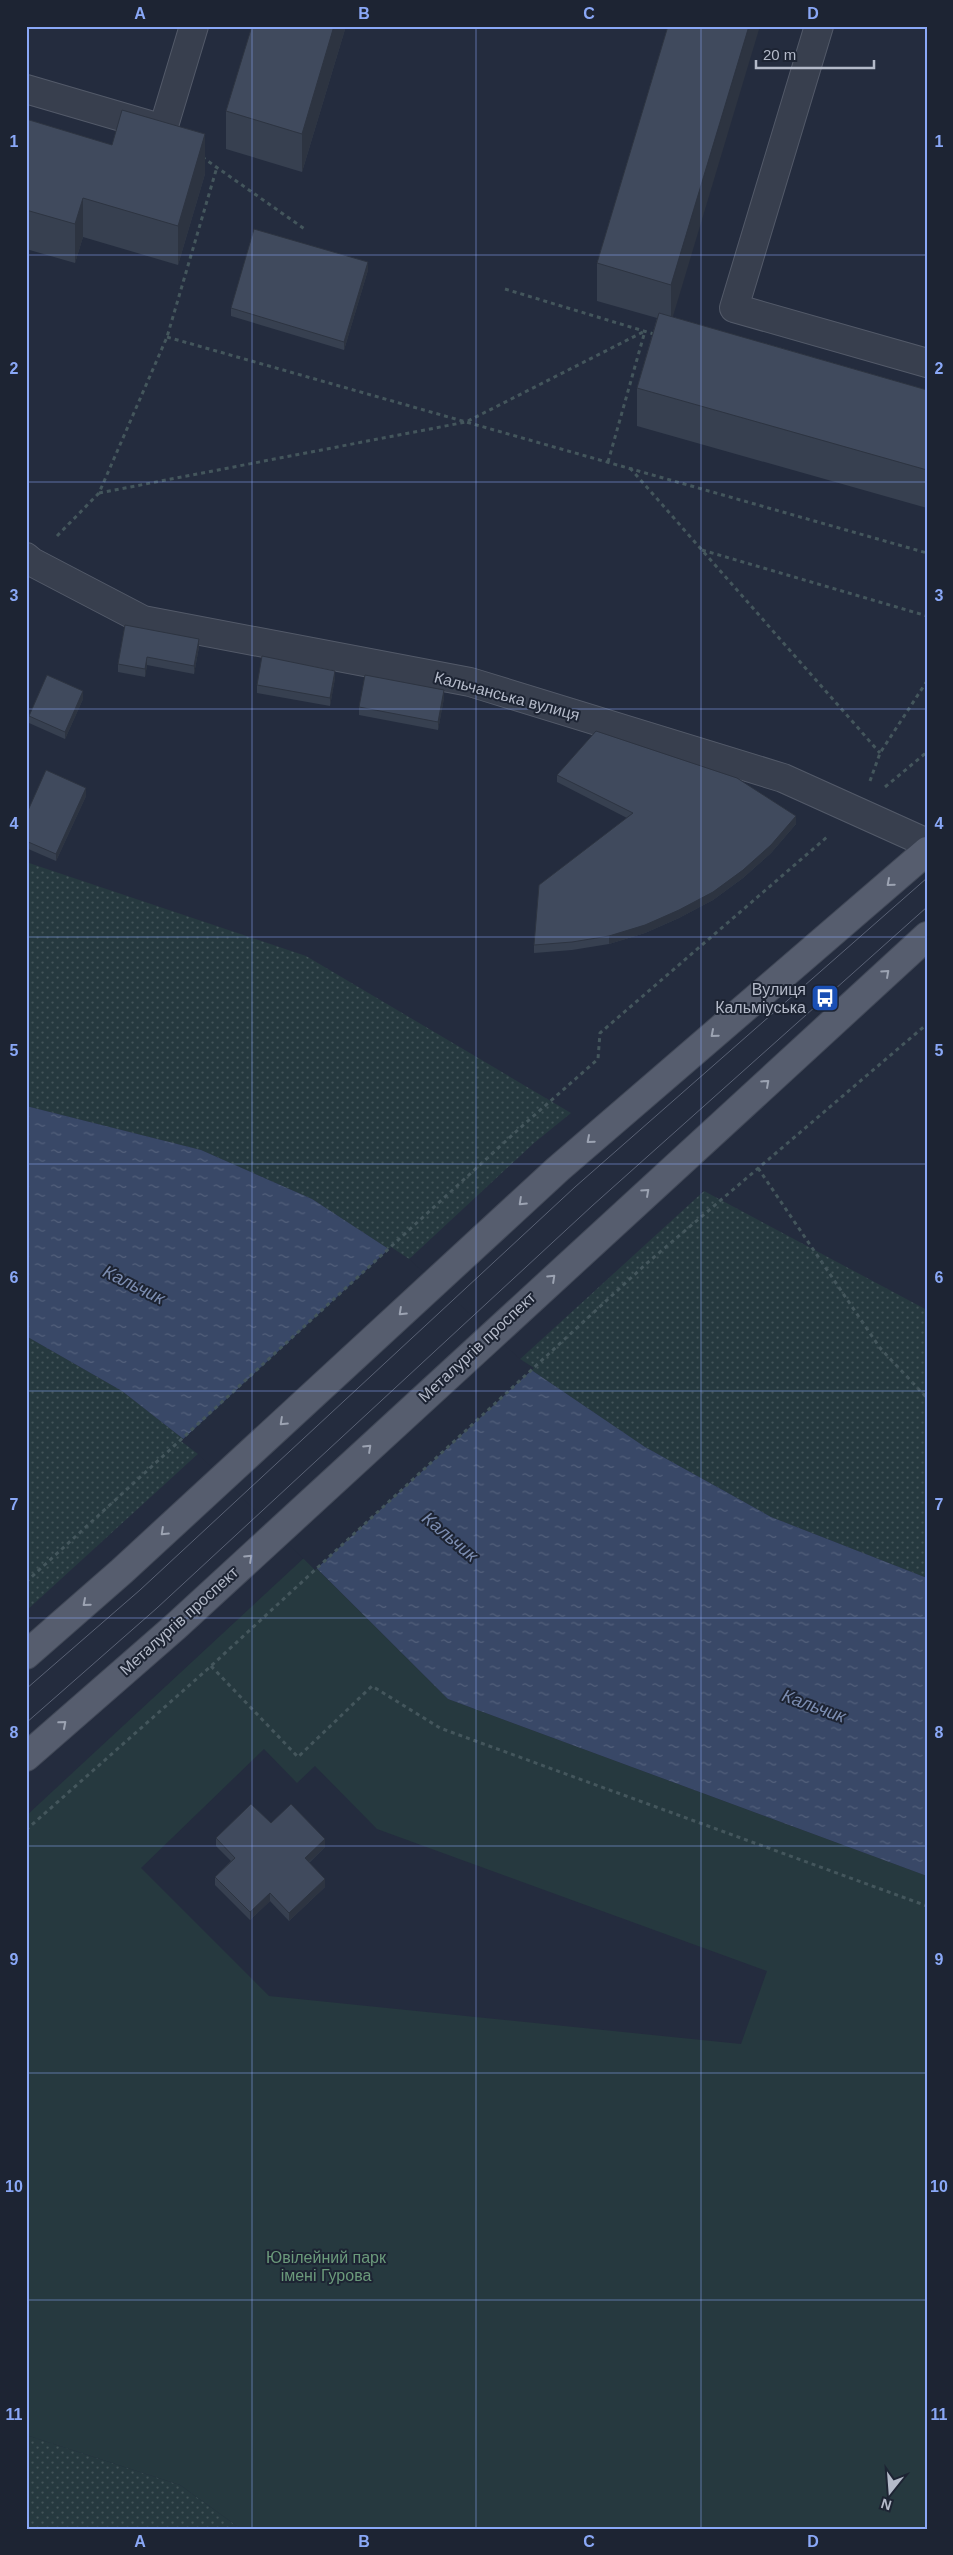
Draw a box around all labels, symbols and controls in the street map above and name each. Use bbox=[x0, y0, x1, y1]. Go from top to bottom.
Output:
text: A bbox=[134, 5, 146, 22]
text: B bbox=[358, 5, 370, 22]
text: C bbox=[583, 5, 595, 22]
text: D bbox=[807, 5, 819, 22]
scale bar bbox=[756, 38, 873, 70]
text: 20 m bbox=[763, 46, 796, 63]
text: 1 bbox=[10, 133, 19, 150]
text: 1 bbox=[935, 133, 944, 150]
text: 2 bbox=[10, 360, 19, 377]
text: 2 bbox=[935, 360, 944, 377]
text: 3 bbox=[10, 587, 19, 604]
text: 3 bbox=[935, 587, 944, 604]
street label: Кальчанська вулиця bbox=[432, 668, 582, 724]
text: 4 bbox=[10, 815, 19, 832]
text: 4 bbox=[935, 815, 944, 832]
one-way arrow bbox=[886, 877, 895, 886]
one-way arrow bbox=[881, 970, 890, 979]
place label: Вулиця Кальміуська bbox=[715, 981, 806, 1016]
bus stop icon: Вулиця Кальміуська bbox=[810, 983, 840, 1013]
one-way arrow bbox=[710, 1029, 719, 1038]
text: 5 bbox=[10, 1042, 19, 1059]
text: 5 bbox=[935, 1042, 944, 1059]
one-way arrow bbox=[761, 1080, 770, 1089]
one-way arrow bbox=[587, 1135, 596, 1144]
one-way arrow bbox=[640, 1189, 649, 1198]
one-way arrow bbox=[518, 1196, 527, 1205]
water label: Кальчик bbox=[100, 1261, 170, 1309]
text: 6 bbox=[10, 1269, 19, 1286]
text: 6 bbox=[935, 1269, 944, 1286]
one-way arrow bbox=[546, 1275, 555, 1284]
street label: Металургів проспект bbox=[415, 1288, 539, 1405]
one-way arrow bbox=[399, 1306, 408, 1315]
one-way arrow bbox=[280, 1416, 289, 1425]
one-way arrow bbox=[363, 1445, 372, 1454]
text: 7 bbox=[10, 1496, 19, 1513]
text: 7 bbox=[935, 1496, 944, 1513]
water label: Кальчик bbox=[418, 1508, 483, 1567]
one-way arrow bbox=[160, 1526, 169, 1535]
one-way arrow bbox=[243, 1555, 252, 1564]
street label: Металургів проспект bbox=[117, 1563, 242, 1678]
one-way arrow bbox=[82, 1597, 91, 1606]
water label: Кальчик bbox=[779, 1685, 850, 1727]
one-way arrow bbox=[57, 1722, 66, 1730]
text: 8 bbox=[10, 1724, 19, 1741]
text: 8 bbox=[935, 1724, 944, 1741]
text: 9 bbox=[10, 1951, 19, 1968]
text: 9 bbox=[935, 1951, 944, 1968]
text: 10 bbox=[5, 2178, 23, 2195]
text: 10 bbox=[930, 2178, 948, 2195]
park label: Ювілейний парк імені Гурова bbox=[266, 2249, 387, 2284]
text: 11 bbox=[6, 2406, 23, 2423]
text: 11 bbox=[931, 2406, 948, 2423]
north arrow bbox=[866, 2468, 916, 2518]
text: N bbox=[879, 2495, 893, 2514]
text: A bbox=[134, 2533, 146, 2550]
text: B bbox=[358, 2533, 370, 2550]
text: C bbox=[583, 2533, 595, 2550]
text: D bbox=[807, 2533, 819, 2550]

